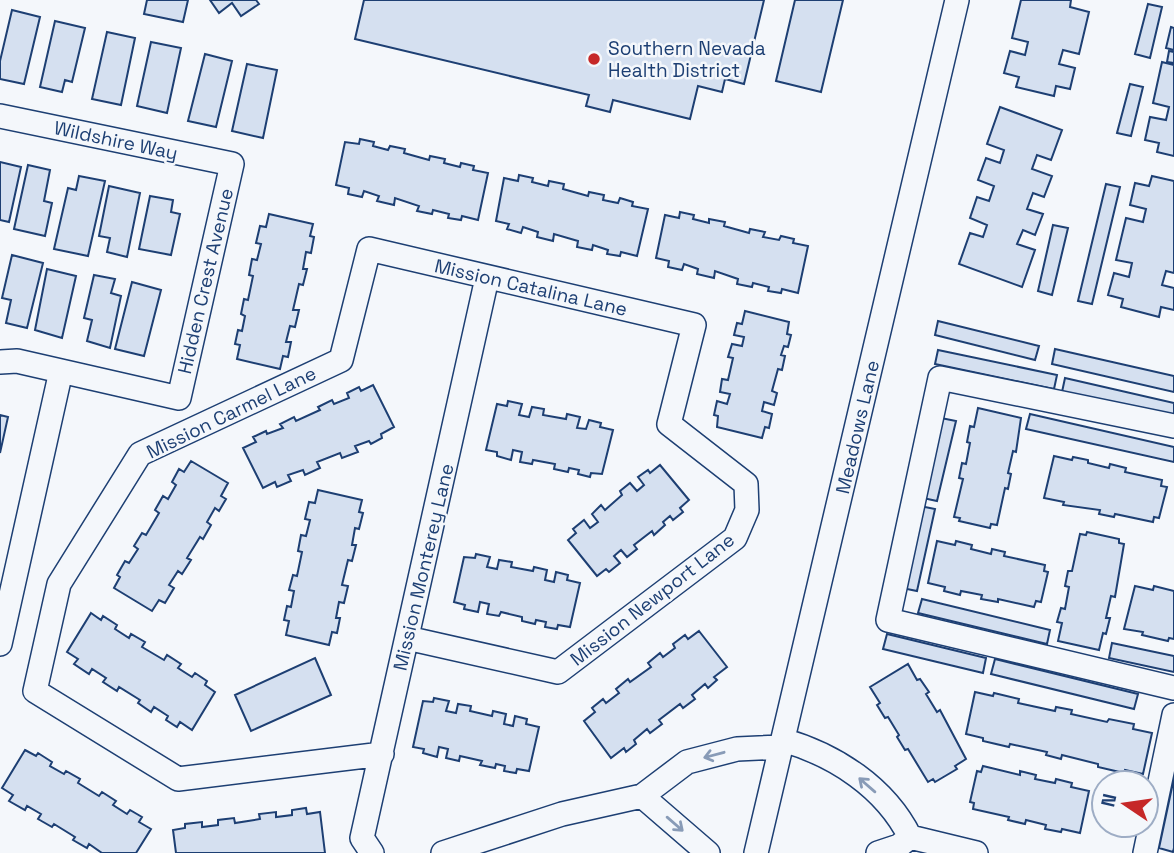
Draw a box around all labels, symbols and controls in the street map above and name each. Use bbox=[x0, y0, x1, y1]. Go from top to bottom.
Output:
place label: Southern Nevada Health District bbox=[608, 36, 766, 83]
marker: Southern Nevada Health District bbox=[586, 51, 602, 67]
street label: Wildshire Way bbox=[52, 115, 180, 166]
street label: Hidden Crest Avenue bbox=[172, 186, 239, 376]
street label: Mission Catalina Lane bbox=[432, 253, 630, 322]
street label: Meadows Lane bbox=[830, 358, 885, 496]
street label: Mission Carmel Lane bbox=[142, 361, 320, 464]
street label: Mission Monterey Lane bbox=[387, 461, 460, 673]
street label: Mission Newport Lane bbox=[565, 527, 740, 671]
one-way arrow bbox=[703, 750, 725, 763]
north arrow bbox=[1090, 769, 1160, 839]
one-way arrow bbox=[859, 777, 877, 793]
text: N bbox=[1095, 791, 1123, 809]
one-way arrow bbox=[666, 816, 684, 832]

